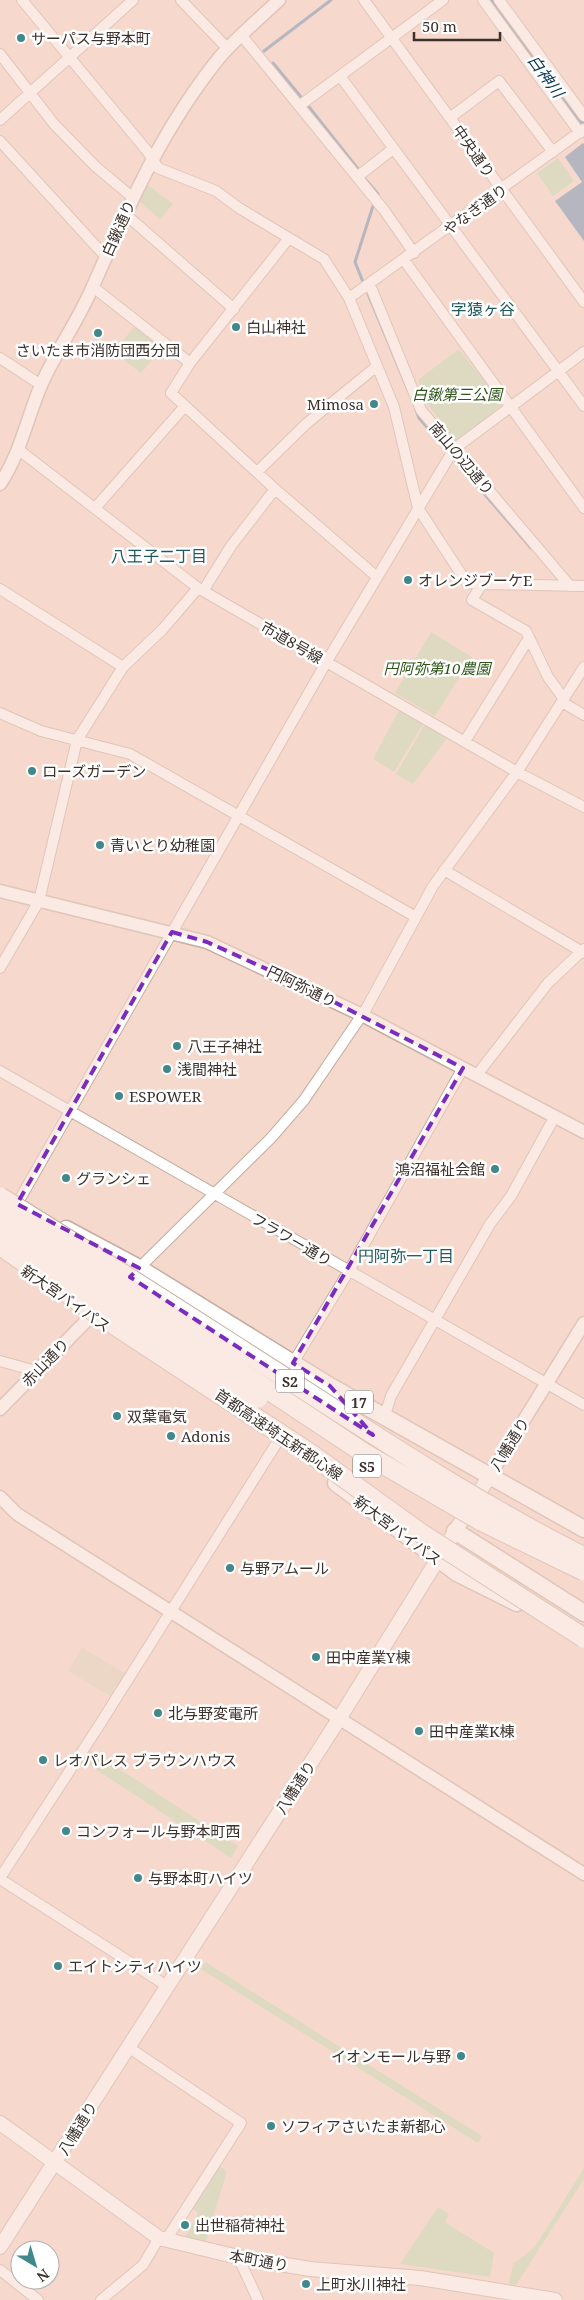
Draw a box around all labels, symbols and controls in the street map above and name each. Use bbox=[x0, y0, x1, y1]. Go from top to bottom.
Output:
scale bar bbox=[414, 10, 500, 42]
text: 50 m bbox=[422, 16, 457, 36]
place label: サーパス与野本町 bbox=[31, 28, 151, 48]
marker: サーパス与野本町 bbox=[15, 32, 27, 44]
water label: 白神川 bbox=[523, 50, 570, 103]
street label: 中央通り bbox=[449, 121, 499, 181]
street label: やなぎ通り bbox=[439, 179, 511, 239]
street label: 白鍬通り bbox=[97, 197, 139, 259]
district label: 字猿ヶ谷 bbox=[451, 298, 515, 320]
place label: 白山神社 bbox=[246, 317, 306, 337]
marker: 白山神社 bbox=[230, 321, 242, 333]
marker: さいたま市消防団西分団 bbox=[92, 327, 104, 339]
place label: さいたま市消防団西分団 bbox=[16, 340, 180, 360]
park label: 白鍬第三公園 bbox=[412, 384, 504, 404]
place label: Mimosa bbox=[307, 394, 364, 414]
marker: Mimosa bbox=[368, 398, 380, 410]
street label: 南山の辺通り bbox=[425, 417, 499, 499]
district label: 八王子二丁目 bbox=[111, 545, 207, 567]
place label: オレンジブーケE bbox=[418, 570, 532, 590]
marker: オレンジブーケE bbox=[402, 574, 414, 586]
street label: 市道8号線 bbox=[257, 616, 327, 668]
park label: 円阿弥第10農園 bbox=[384, 658, 492, 678]
place label: ローズガーデン bbox=[42, 761, 146, 781]
marker: ローズガーデン bbox=[26, 765, 38, 777]
place label: 青いとり幼稚園 bbox=[110, 835, 215, 855]
marker: 青いとり幼稚園 bbox=[94, 839, 106, 851]
street label: 円阿弥通り bbox=[264, 961, 340, 1011]
place label: 八王子神社 bbox=[187, 1036, 262, 1056]
marker: 八王子神社 bbox=[171, 1040, 183, 1052]
place label: 浅間神社 bbox=[177, 1059, 237, 1079]
marker: 浅間神社 bbox=[161, 1063, 173, 1075]
place label: ESPOWER bbox=[129, 1086, 201, 1106]
marker: ESPOWER bbox=[113, 1090, 125, 1102]
place label: 鴻沼福祉会館 bbox=[395, 1159, 485, 1179]
marker: 鴻沼福祉会館 bbox=[489, 1163, 501, 1175]
place label: グランシェ bbox=[76, 1168, 151, 1188]
marker: グランシェ bbox=[60, 1172, 72, 1184]
street label: フラワー通り bbox=[248, 1208, 336, 1270]
district label: 円阿弥一丁目 bbox=[358, 1245, 454, 1267]
street label: 新大宮バイパス bbox=[17, 1260, 115, 1336]
street label: 赤山通り bbox=[17, 1333, 73, 1391]
road number: S2 bbox=[276, 1370, 304, 1392]
street label: 首都高速埼玉新都心線 bbox=[211, 1384, 347, 1484]
road number: 17 bbox=[345, 1390, 373, 1414]
place label: 双葉電気 bbox=[127, 1406, 187, 1426]
marker: 双葉電気 bbox=[111, 1410, 123, 1422]
street label: 八幡通り bbox=[485, 1413, 533, 1475]
place label: Adonis bbox=[181, 1426, 231, 1446]
marker: Adonis bbox=[165, 1430, 177, 1442]
road number: S5 bbox=[353, 1454, 381, 1478]
street label: 新大宮バイパス bbox=[350, 1491, 446, 1569]
place label: 与野アムール bbox=[240, 1558, 329, 1578]
marker: 与野アムール bbox=[224, 1562, 236, 1574]
place label: 田中産業Y棟 bbox=[326, 1647, 410, 1667]
marker: 田中産業Y棟 bbox=[310, 1651, 322, 1663]
place label: 北与野変電所 bbox=[168, 1703, 258, 1723]
marker: 北与野変電所 bbox=[152, 1707, 164, 1719]
place label: 田中産業K棟 bbox=[429, 1721, 515, 1741]
marker: 田中産業K棟 bbox=[413, 1725, 425, 1737]
place label: レオパレス ブラウンハウス bbox=[53, 1750, 237, 1770]
marker: レオパレス ブラウンハウス bbox=[37, 1754, 49, 1766]
street label: 八幡通り bbox=[270, 1756, 320, 1818]
place label: コンフォール与野本町西 bbox=[76, 1821, 241, 1841]
marker: コンフォール与野本町西 bbox=[60, 1825, 72, 1837]
place label: 与野本町ハイツ bbox=[148, 1868, 253, 1888]
marker: 与野本町ハイツ bbox=[132, 1872, 144, 1884]
place label: エイトシティハイツ bbox=[68, 1956, 202, 1976]
marker: エイトシティハイツ bbox=[52, 1960, 64, 1972]
place label: イオンモール与野 bbox=[331, 2046, 451, 2066]
marker: イオンモール与野 bbox=[455, 2050, 467, 2062]
street label: 八幡通り bbox=[53, 2097, 101, 2159]
place label: ソフィアさいたま新都心 bbox=[281, 2116, 445, 2136]
marker: ソフィアさいたま新都心 bbox=[265, 2120, 277, 2132]
place label: 出世稲荷神社 bbox=[195, 2215, 285, 2235]
marker: 出世稲荷神社 bbox=[179, 2219, 191, 2231]
north arrow bbox=[10, 2240, 60, 2290]
street label: 本町通り bbox=[228, 2245, 290, 2275]
text: N bbox=[33, 2265, 54, 2287]
place label: 上町氷川神社 bbox=[316, 2274, 406, 2294]
marker: 上町氷川神社 bbox=[300, 2278, 312, 2290]

